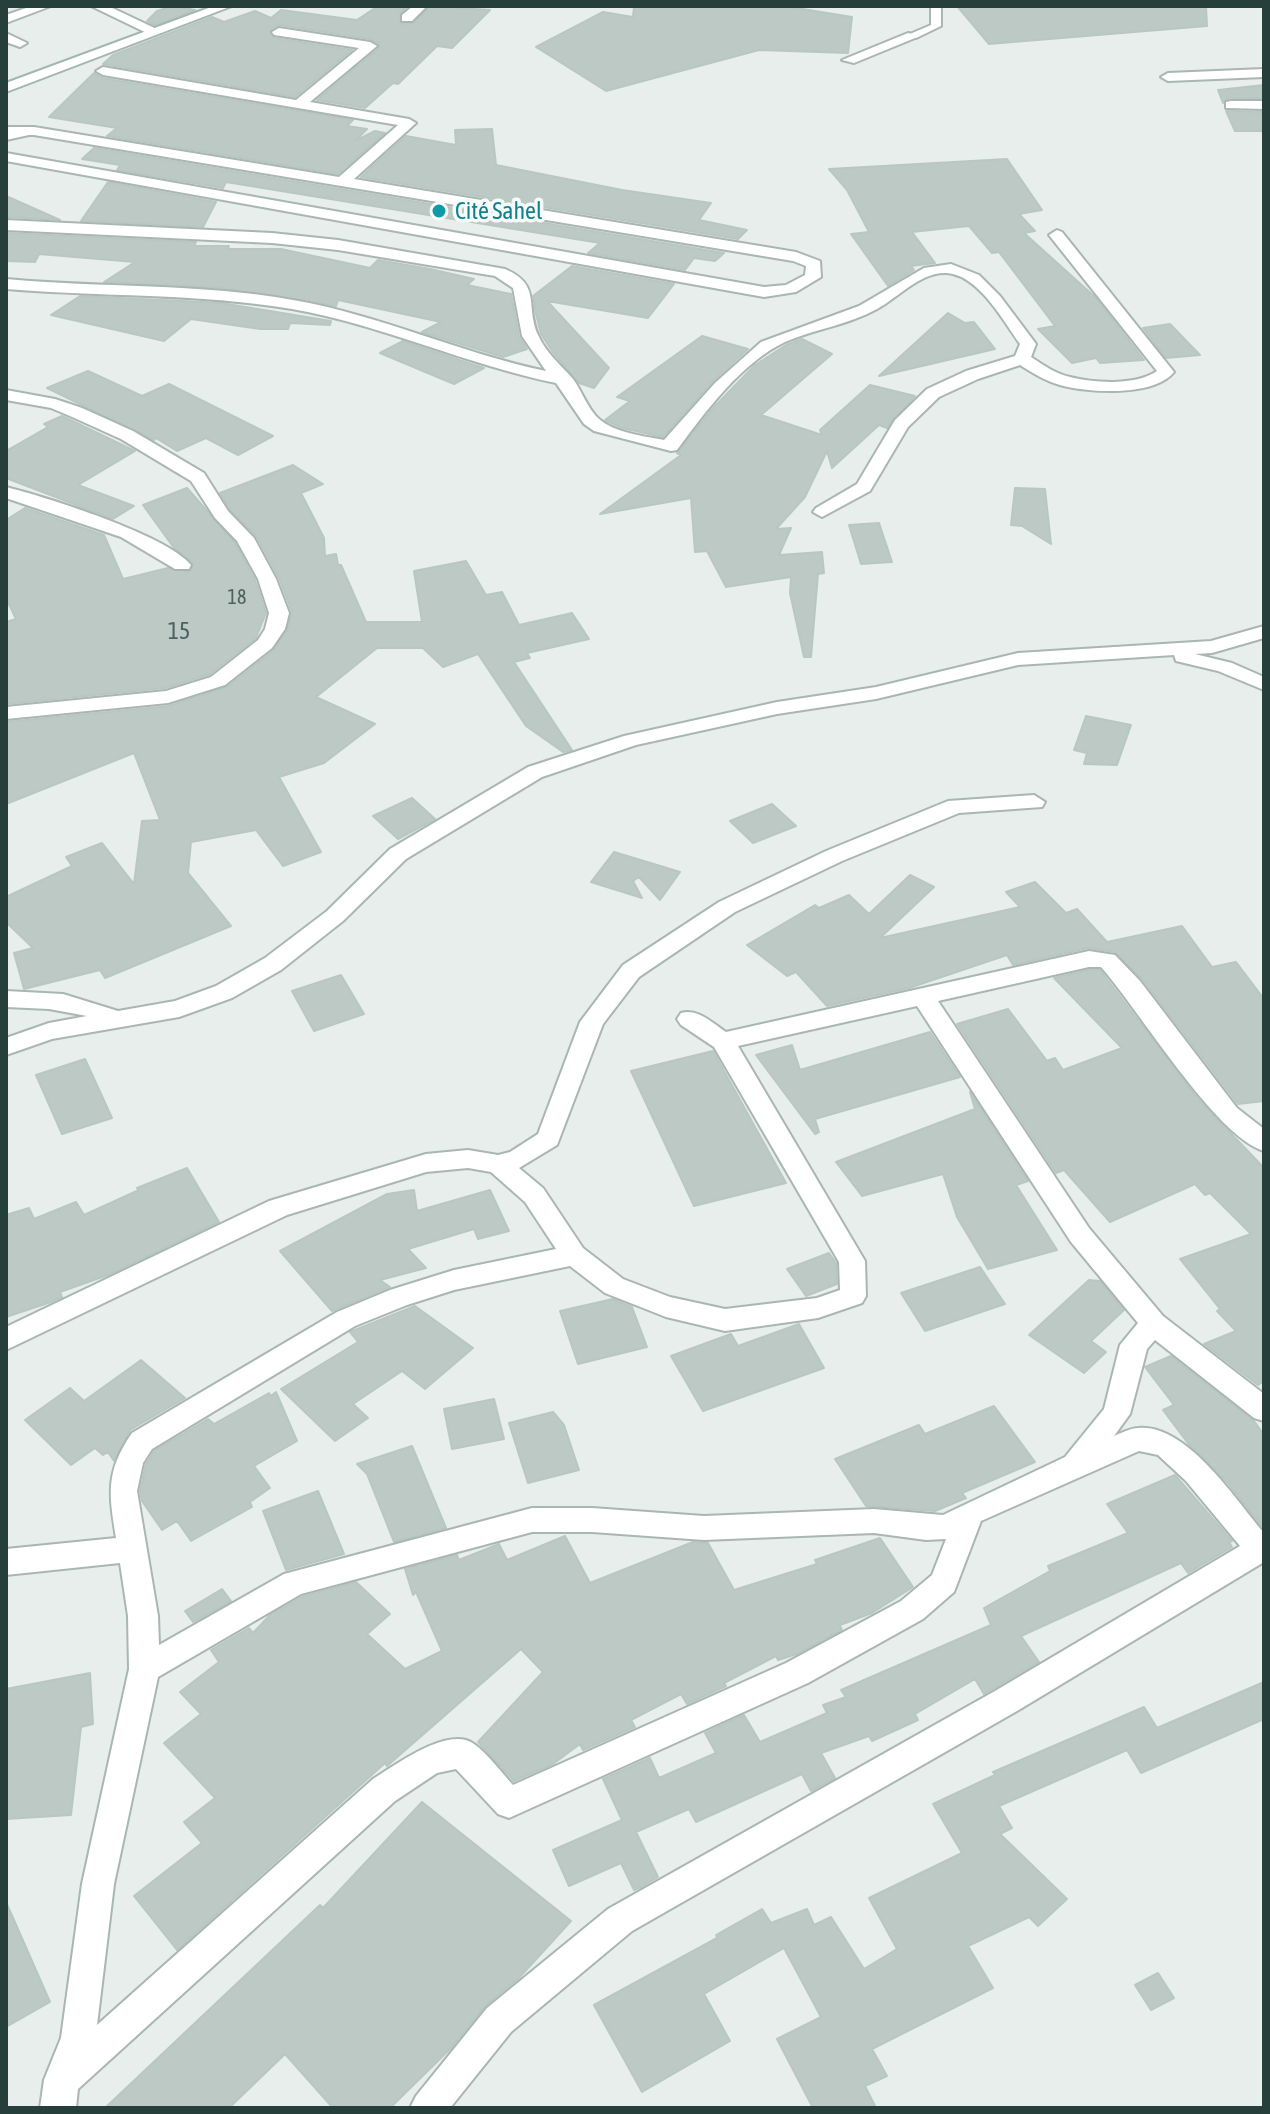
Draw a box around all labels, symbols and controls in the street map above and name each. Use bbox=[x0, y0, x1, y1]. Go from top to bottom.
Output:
place label: Cité Sahel bbox=[455, 197, 542, 225]
marker: Cité Sahel bbox=[430, 202, 448, 220]
house number: 18 bbox=[228, 586, 246, 610]
house number: 15 bbox=[168, 617, 190, 645]

